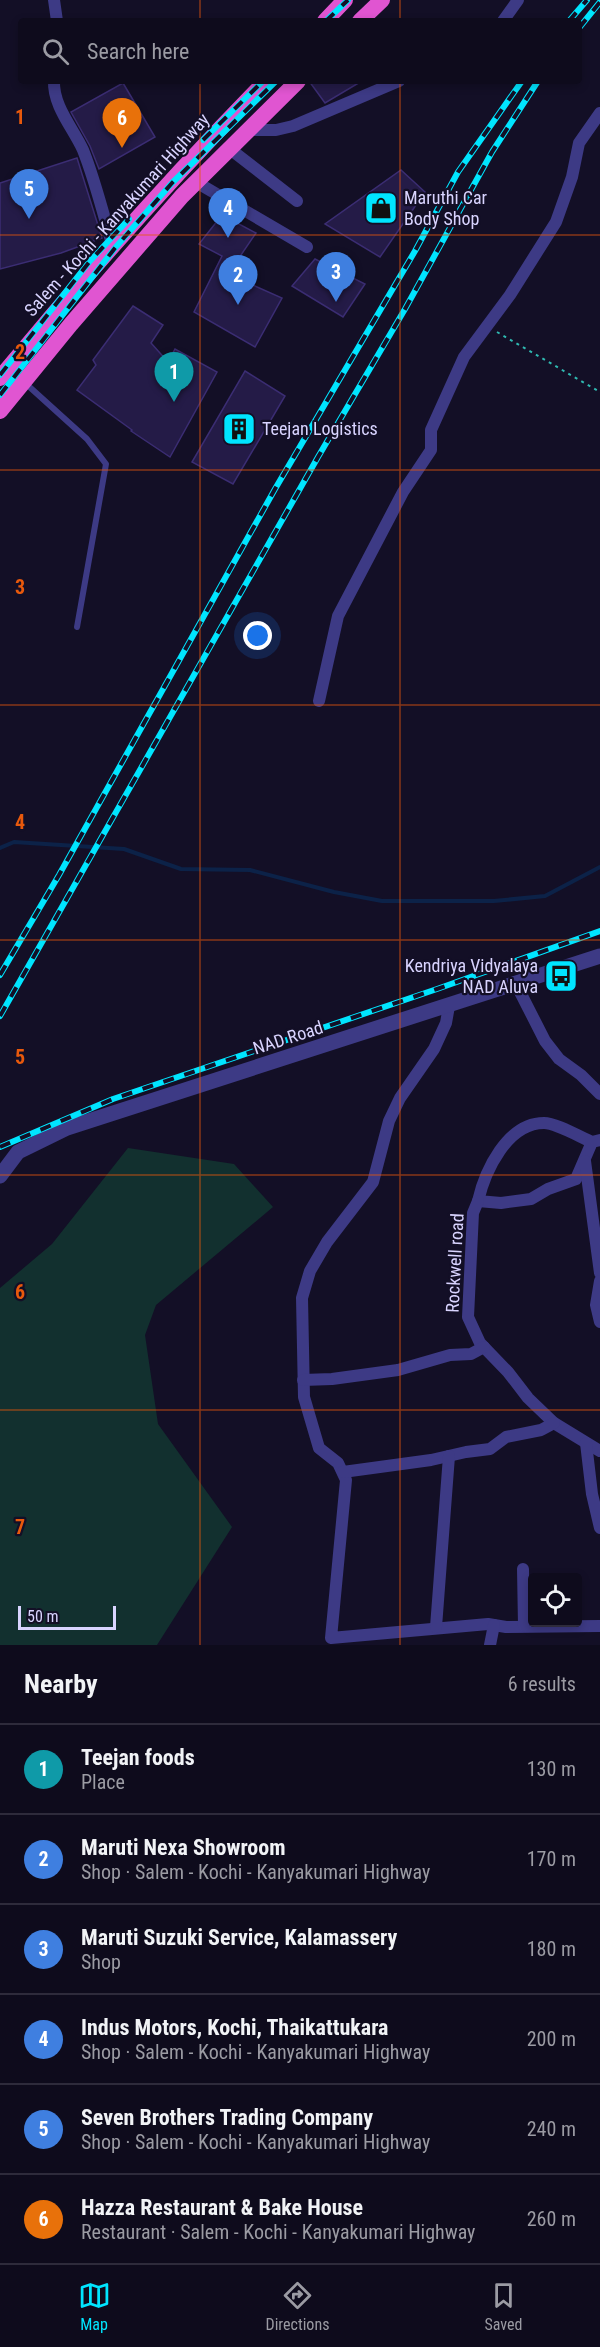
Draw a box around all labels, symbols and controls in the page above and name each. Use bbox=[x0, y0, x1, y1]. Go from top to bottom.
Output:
search box bbox=[18, 18, 582, 84]
icon: search bbox=[39, 35, 72, 68]
text: Search here bbox=[87, 39, 189, 64]
pin: 6 bbox=[102, 98, 142, 148]
text: 1 bbox=[15, 105, 25, 129]
street label: Salem - Kochi - Kanyakumari Highway bbox=[20, 109, 214, 320]
pin: 5 bbox=[9, 170, 48, 219]
place label: Maruthi Car Body Shop bbox=[404, 187, 488, 229]
pin: 4 bbox=[208, 188, 248, 238]
shop icon: Maruthi Car Body Shop bbox=[363, 190, 399, 226]
pin: 3 bbox=[316, 252, 356, 302]
pin: 2 bbox=[218, 256, 258, 305]
text: 2 bbox=[15, 340, 25, 364]
pin: 1 bbox=[154, 352, 194, 402]
building icon: Teejan Logistics bbox=[221, 411, 257, 447]
place label: Teejan Logistics bbox=[262, 418, 378, 439]
text: 3 bbox=[15, 575, 25, 599]
your location bbox=[243, 621, 272, 650]
text: 4 bbox=[15, 810, 25, 834]
place label: Kendriya Vidyalaya NAD Aluva bbox=[405, 955, 538, 997]
bus stop icon: Kendriya Vidyalaya NAD Aluva bbox=[543, 958, 579, 994]
street label: NAD Road bbox=[250, 1016, 325, 1059]
text: 5 bbox=[15, 1045, 25, 1069]
street label: Rockwell road bbox=[441, 1213, 468, 1313]
text: 6 bbox=[15, 1280, 25, 1304]
text: 7 bbox=[15, 1515, 25, 1539]
map controls bbox=[528, 1573, 582, 1627]
button: locate bbox=[528, 1573, 582, 1627]
scale bar bbox=[18, 1603, 116, 1630]
text: 50 m bbox=[27, 1607, 59, 1626]
text: Nearby bbox=[24, 1669, 98, 1699]
text: 6 results bbox=[508, 1672, 576, 1696]
text: Teejan foods bbox=[81, 1745, 195, 1770]
text: 1 bbox=[38, 1757, 49, 1781]
text: 130 m bbox=[527, 1757, 576, 1781]
text: Place bbox=[81, 1770, 125, 1794]
text: Maruti Nexa Showroom bbox=[81, 1835, 286, 1860]
text: 2 bbox=[38, 1847, 49, 1871]
text: 170 m bbox=[527, 1847, 576, 1871]
text: Shop · Salem - Kochi - Kanyakumari Highway bbox=[81, 1860, 430, 1884]
text: Maruti Suzuki Service, Kalamassery bbox=[81, 1925, 397, 1950]
text: 3 bbox=[38, 1937, 49, 1961]
text: 180 m bbox=[527, 1937, 576, 1961]
text: Shop bbox=[81, 1950, 121, 1974]
text: Indus Motors, Kochi, Thaikattukara bbox=[81, 2015, 388, 2040]
text: 4 bbox=[38, 2027, 49, 2051]
text: 200 m bbox=[527, 2027, 576, 2051]
text: Shop · Salem - Kochi - Kanyakumari Highway bbox=[81, 2040, 430, 2064]
text: Seven Brothers Trading Company bbox=[81, 2105, 373, 2130]
text: 5 bbox=[38, 2117, 49, 2141]
text: 240 m bbox=[527, 2117, 576, 2141]
text: Shop · Salem - Kochi - Kanyakumari Highway bbox=[81, 2130, 430, 2154]
text: Hazza Restaurant & Bake House bbox=[81, 2195, 363, 2220]
text: 6 bbox=[38, 2207, 49, 2231]
text: 260 m bbox=[527, 2207, 576, 2231]
text: Restaurant · Salem - Kochi - Kanyakumari Highway bbox=[81, 2220, 475, 2244]
tab: Map bbox=[78, 2279, 111, 2334]
tab: Directions bbox=[266, 2279, 329, 2334]
tab: Saved bbox=[484, 2279, 522, 2334]

